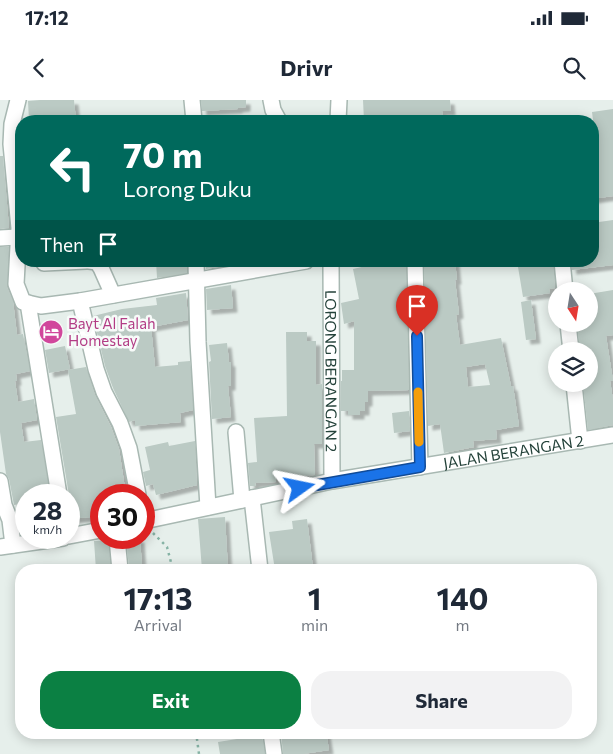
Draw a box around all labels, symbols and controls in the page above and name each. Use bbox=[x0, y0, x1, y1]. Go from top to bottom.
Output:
text: 17:12 bbox=[25, 6, 68, 29]
icon: back bbox=[25, 54, 53, 82]
text: Drivr bbox=[280, 54, 333, 81]
icon: search bbox=[560, 54, 588, 82]
text: 70 m bbox=[123, 132, 203, 175]
icon: left bbox=[40, 135, 105, 200]
text: Lorong Duku bbox=[123, 175, 252, 202]
icon: arrive bbox=[94, 230, 122, 258]
text: Then bbox=[40, 233, 84, 256]
north arrow bbox=[548, 282, 598, 332]
map controls bbox=[548, 282, 598, 392]
pin bbox=[396, 285, 438, 336]
street label: LORONG BERANGAN 2 bbox=[322, 290, 341, 452]
icon: arrive bbox=[403, 292, 431, 320]
place label: Bayt Al Falah Homestay bbox=[68, 314, 156, 349]
hotel icon: Bayt Al Falah Homestay bbox=[38, 319, 64, 345]
button: layers bbox=[548, 342, 598, 392]
street label: JALAN BERANGAN 2 bbox=[442, 431, 585, 472]
position arrow bbox=[273, 461, 325, 513]
speed limit sign: 30 bbox=[90, 484, 155, 549]
text: 28 bbox=[33, 495, 62, 525]
text: km/h bbox=[33, 522, 62, 536]
text: 17:13 bbox=[123, 579, 192, 616]
text: 1 bbox=[308, 579, 321, 616]
text: 140 bbox=[437, 579, 489, 616]
text: Arrival bbox=[134, 615, 182, 634]
text: min bbox=[301, 615, 328, 634]
text: m bbox=[456, 615, 470, 634]
button: Exit bbox=[40, 671, 301, 729]
button: Share bbox=[311, 671, 572, 729]

